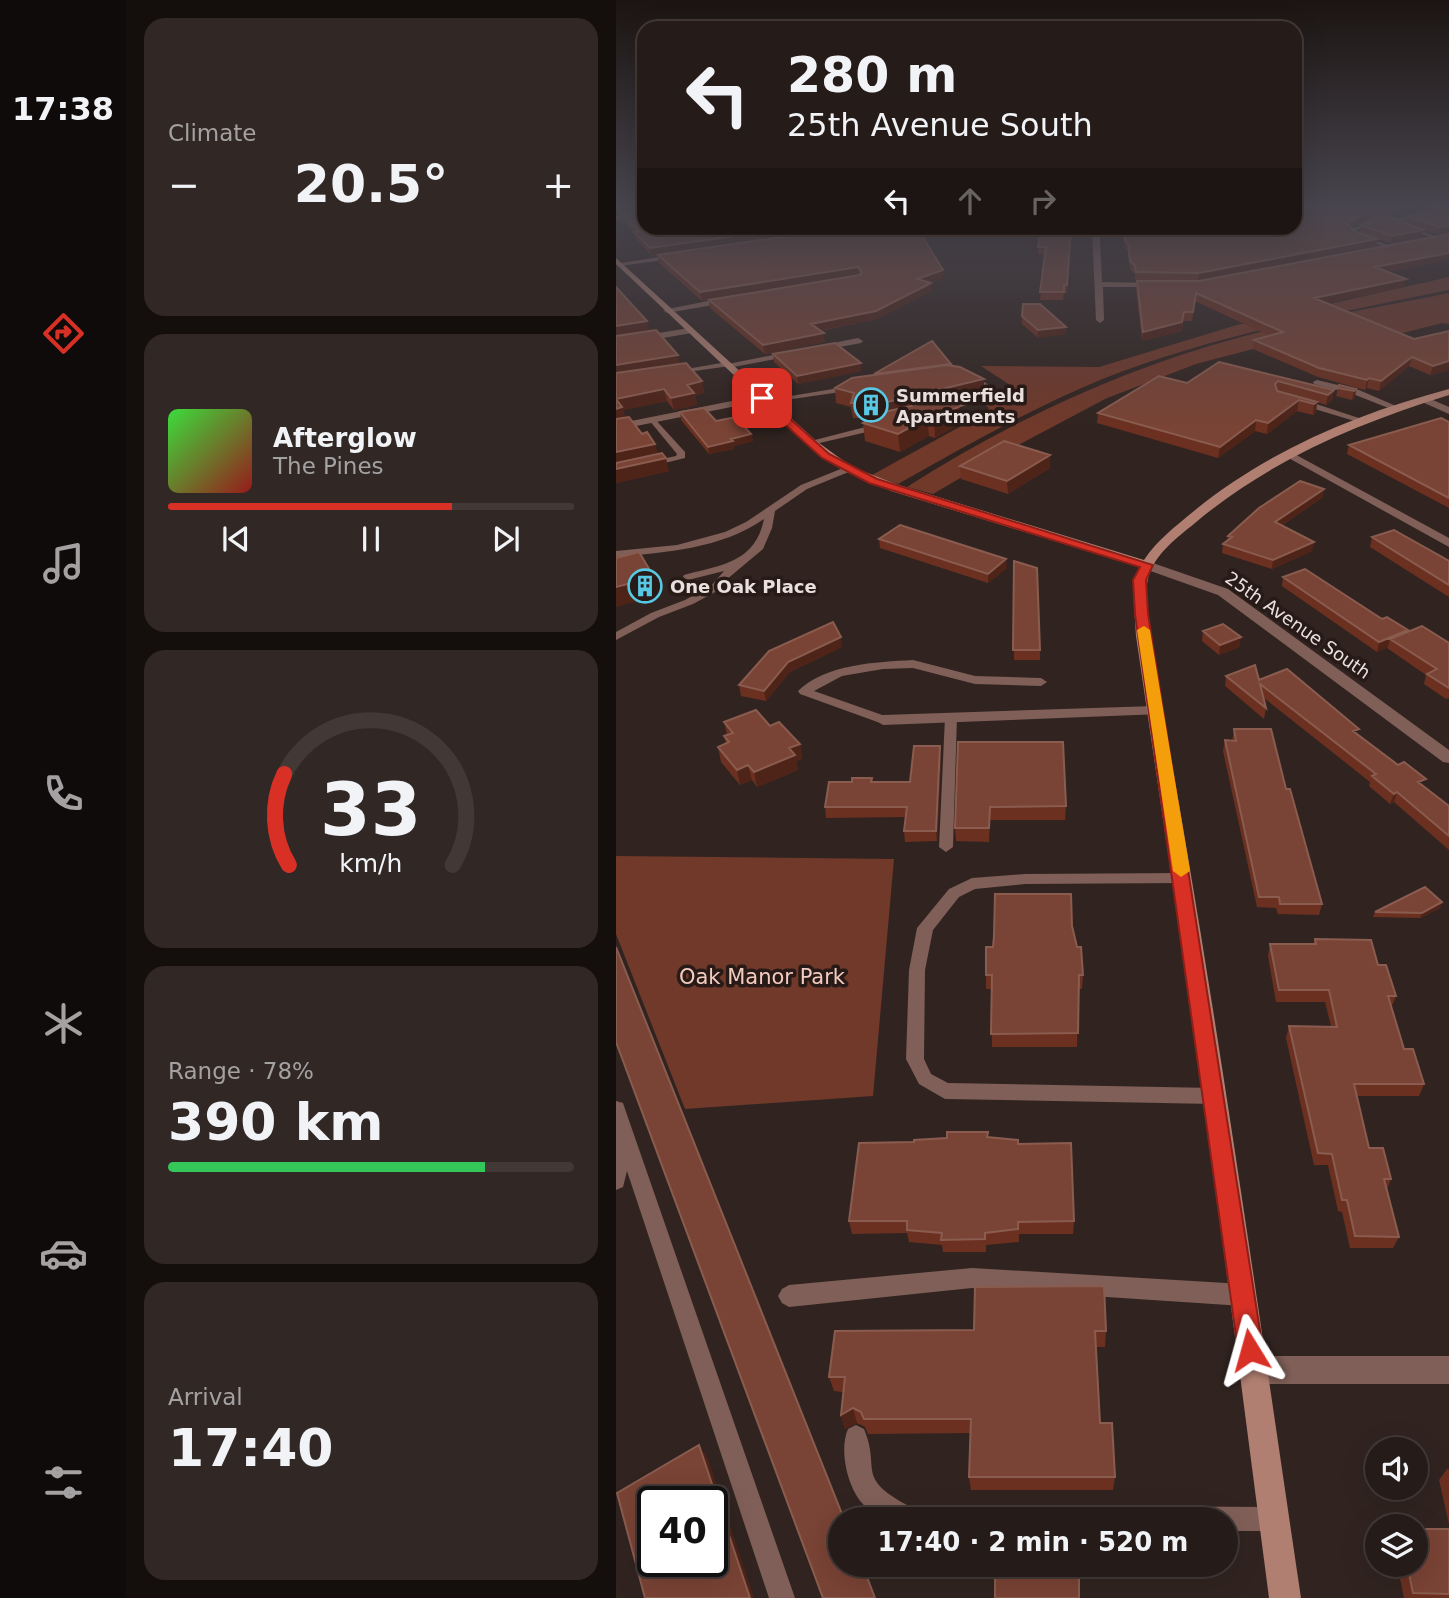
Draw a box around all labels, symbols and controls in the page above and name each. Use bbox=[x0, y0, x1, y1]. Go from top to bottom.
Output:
text: 280 m bbox=[787, 47, 957, 104]
icon: left bbox=[672, 49, 763, 140]
text: 17:38 bbox=[12, 90, 114, 128]
text: 25th Avenue South bbox=[787, 106, 1093, 144]
text: Climate bbox=[168, 120, 257, 146]
text: 20.5° bbox=[294, 154, 448, 214]
text: − bbox=[168, 163, 200, 207]
text: + bbox=[542, 163, 574, 207]
icon: left bbox=[878, 182, 916, 220]
icon: ahead bbox=[951, 182, 989, 220]
icon: right bbox=[1024, 182, 1062, 220]
icon: directions bbox=[39, 309, 88, 358]
pin bbox=[732, 368, 792, 428]
icon: arrive bbox=[743, 379, 781, 417]
place label: Summerfield Apartments bbox=[896, 385, 1025, 427]
building icon: Summerfield Apartments bbox=[852, 386, 890, 424]
text: Afterglow bbox=[273, 423, 417, 453]
text: The Pines bbox=[273, 453, 384, 479]
icon: previous bbox=[217, 520, 255, 558]
icon: pause bbox=[352, 520, 390, 558]
icon: next bbox=[487, 520, 525, 558]
icon: music bbox=[39, 539, 88, 588]
building icon: One Oak Place bbox=[626, 567, 664, 605]
street label: 25th Avenue South bbox=[1222, 567, 1374, 683]
place label: One Oak Place bbox=[670, 576, 817, 597]
text: 33 bbox=[320, 767, 422, 852]
icon: phone bbox=[39, 769, 88, 818]
text: km/h bbox=[339, 849, 403, 878]
park label: Oak Manor Park bbox=[679, 965, 846, 989]
icon: climate bbox=[39, 999, 88, 1048]
text: Range · 78% bbox=[168, 1058, 314, 1084]
text: 390 km bbox=[168, 1092, 383, 1152]
icon: car bbox=[39, 1229, 88, 1278]
position arrow bbox=[1213, 1313, 1287, 1387]
text: Arrival bbox=[168, 1384, 243, 1410]
text: 17:40 bbox=[168, 1418, 334, 1478]
map controls bbox=[1365, 1437, 1428, 1577]
button: sound bbox=[1365, 1437, 1428, 1500]
icon: filters bbox=[39, 1458, 88, 1507]
speed limit sign: 40 bbox=[637, 1486, 728, 1577]
button: layers bbox=[1365, 1514, 1428, 1577]
text: 17:40 · 2 min · 520 m bbox=[878, 1527, 1188, 1557]

